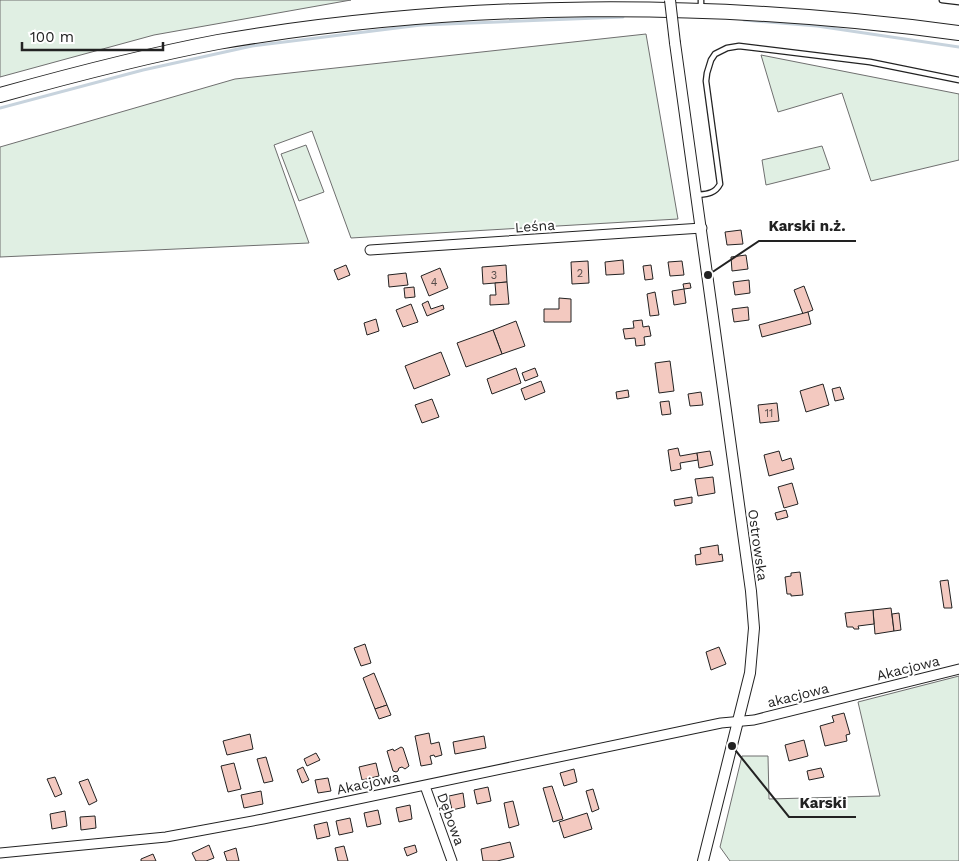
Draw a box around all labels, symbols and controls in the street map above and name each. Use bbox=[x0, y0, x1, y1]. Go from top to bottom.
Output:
scale bar bbox=[22, 20, 164, 52]
text: 100 m bbox=[30, 28, 74, 46]
callout: Karski n.ż. bbox=[759, 211, 856, 241]
street label: Leśna bbox=[514, 217, 556, 235]
text: Karski n.ż. bbox=[768, 217, 846, 235]
house number: 2 bbox=[577, 267, 583, 280]
house number: 3 bbox=[491, 269, 497, 282]
house number: 4 bbox=[431, 276, 438, 289]
house number: 11 bbox=[765, 407, 773, 420]
street label: Ostrowska bbox=[745, 508, 771, 582]
street label: Akacjowa bbox=[875, 652, 941, 684]
street label: akacjowa bbox=[766, 680, 830, 710]
street label: Akacjowa bbox=[335, 768, 401, 797]
callout: Karski bbox=[789, 787, 856, 817]
street label: Dębowa bbox=[434, 791, 468, 847]
text: Karski bbox=[799, 794, 847, 812]

